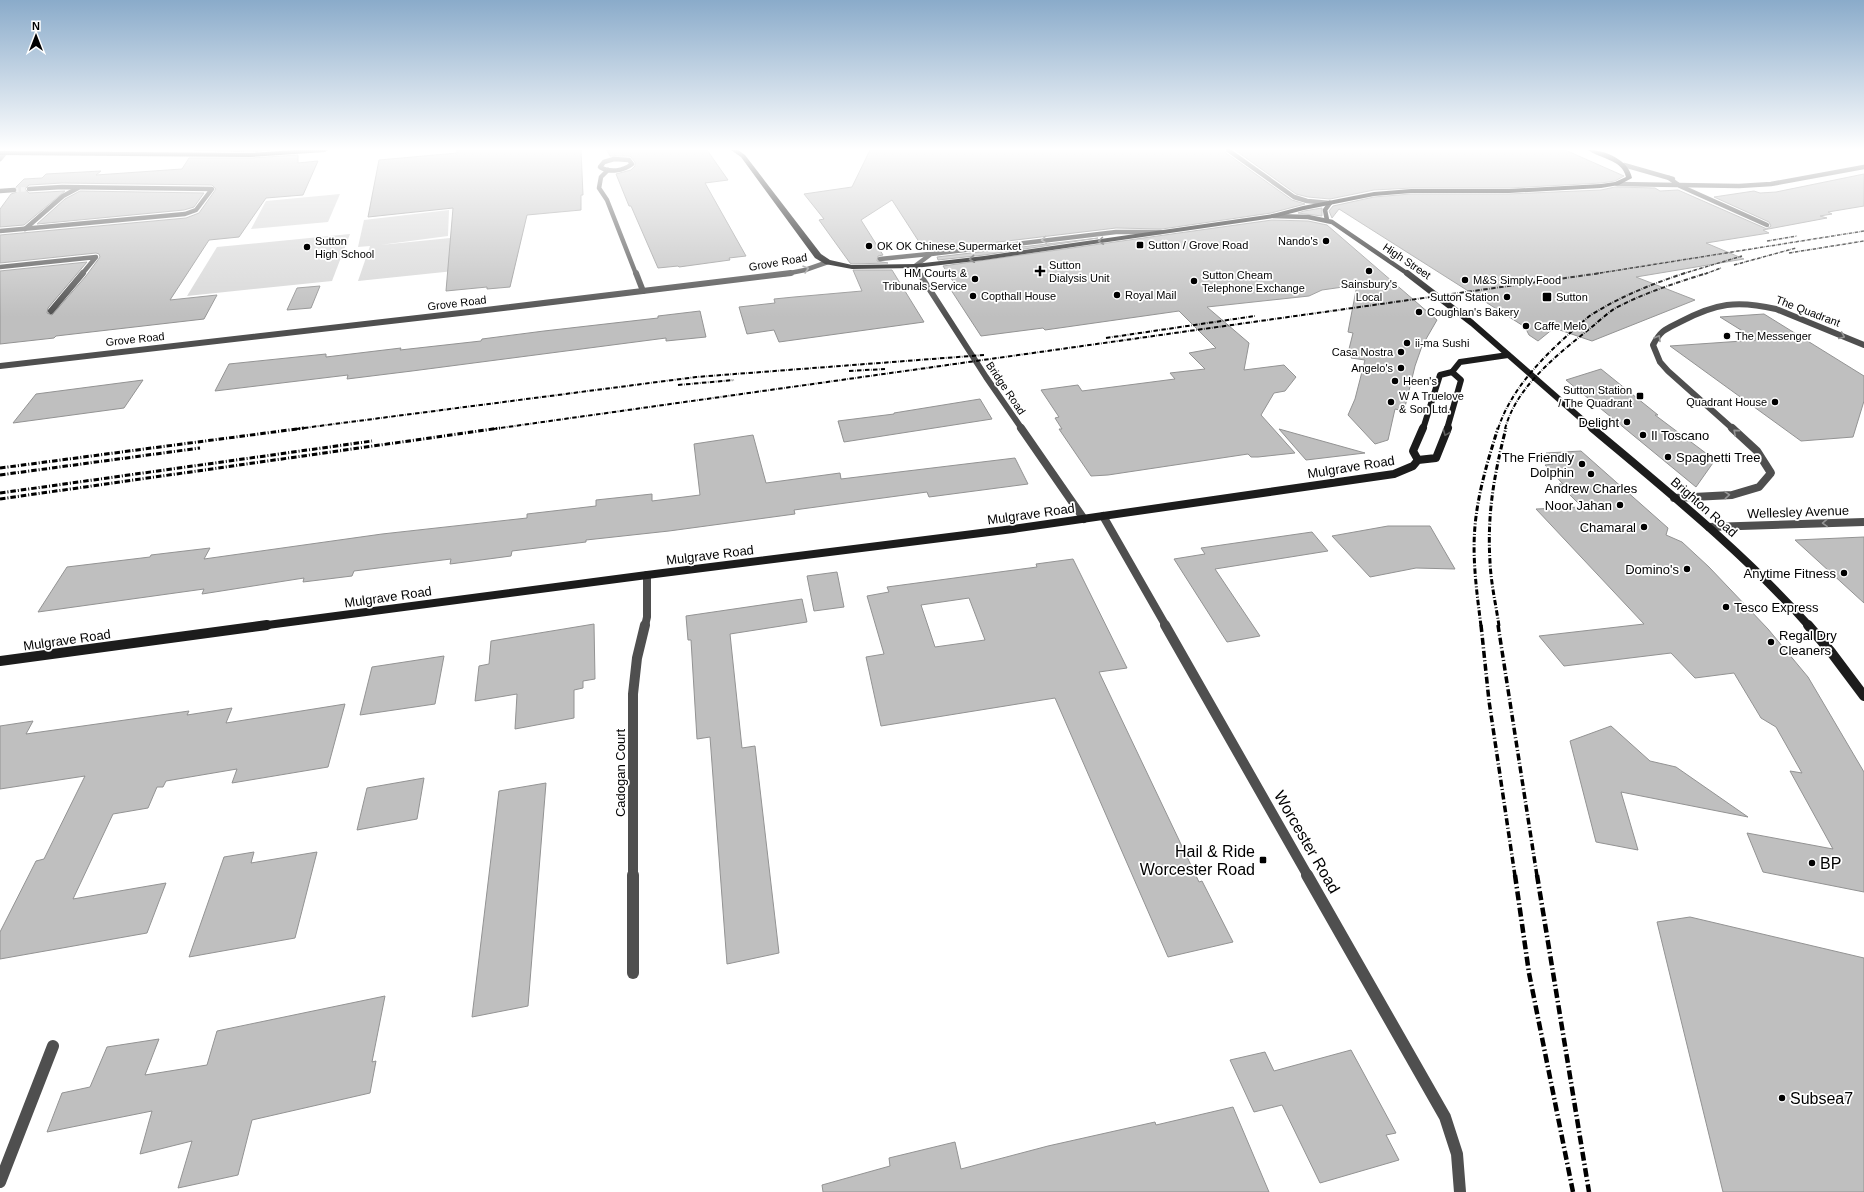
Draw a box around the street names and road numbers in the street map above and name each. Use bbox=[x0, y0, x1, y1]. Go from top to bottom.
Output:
street label: High Street bbox=[1381, 241, 1433, 281]
street label: Grove Road bbox=[748, 251, 808, 273]
street label: Grove Road bbox=[427, 293, 487, 313]
street label: The Quadrant bbox=[1774, 293, 1842, 329]
street label: Grove Road bbox=[105, 330, 165, 348]
street label: Bridge Road bbox=[984, 359, 1028, 417]
street label: Mulgrave Road bbox=[1306, 453, 1396, 481]
street label: Brighton Road bbox=[1668, 474, 1740, 540]
street label: Mulgrave Road bbox=[986, 500, 1076, 528]
street label: Wellesley Avenue bbox=[1747, 503, 1849, 521]
street label: Mulgrave Road bbox=[665, 542, 755, 568]
street label: Mulgrave Road bbox=[343, 583, 433, 611]
street label: Mulgrave Road bbox=[22, 626, 112, 654]
street label: Cadogan Court bbox=[613, 729, 628, 817]
street label: Worcester Road bbox=[1271, 788, 1343, 896]

